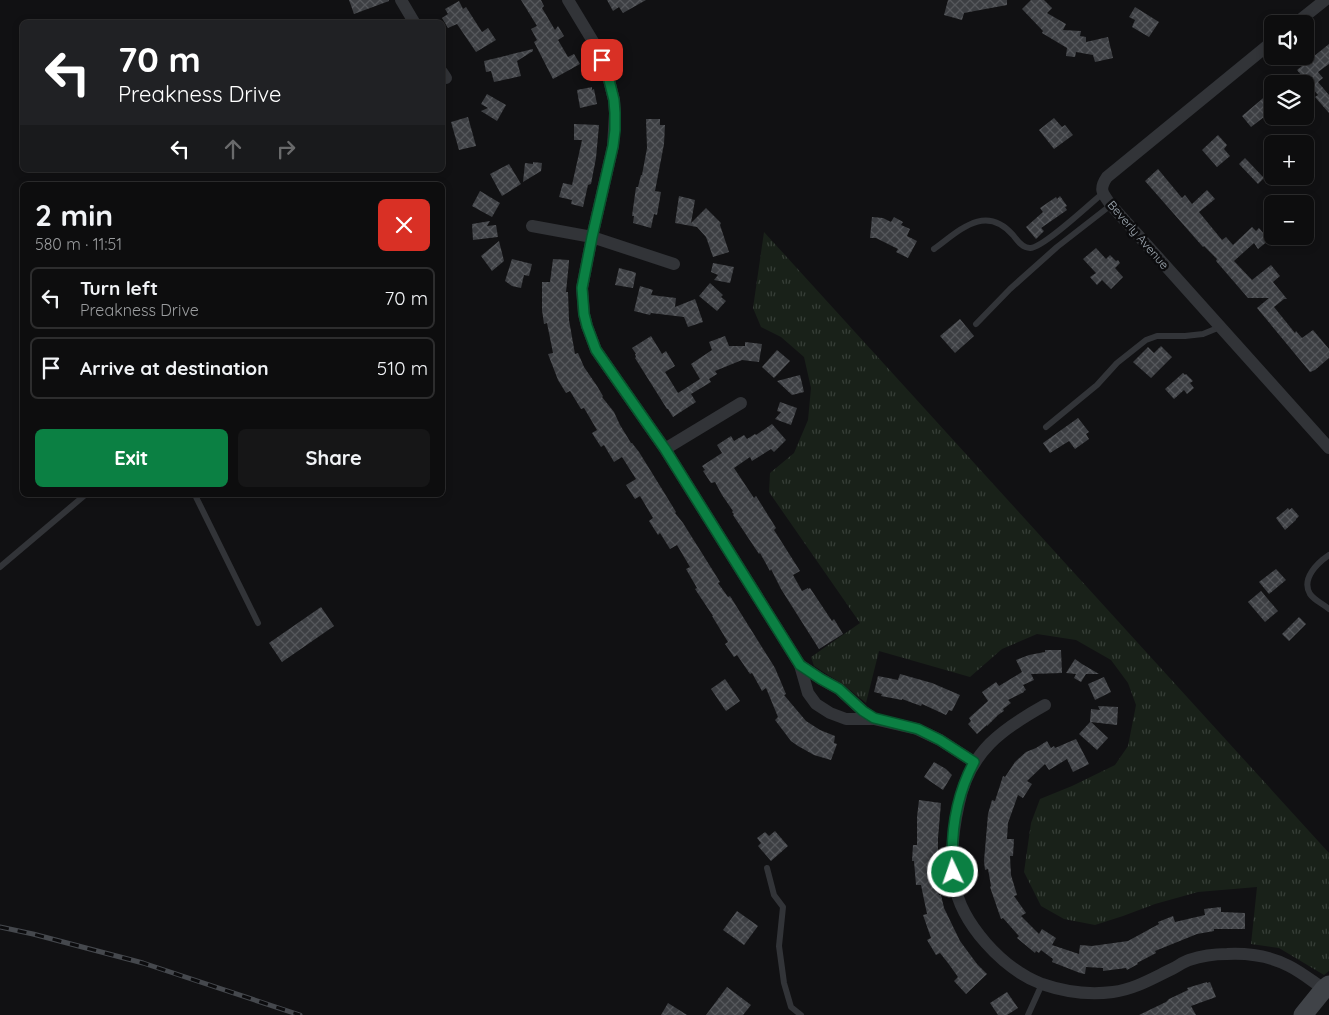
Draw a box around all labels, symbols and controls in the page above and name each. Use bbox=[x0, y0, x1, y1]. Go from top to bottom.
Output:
map controls bbox=[1264, 15, 1314, 245]
button: sound bbox=[1264, 15, 1314, 65]
text: 70 m bbox=[118, 37, 201, 81]
pin bbox=[581, 39, 623, 81]
icon: left bbox=[35, 40, 100, 105]
icon: arrive bbox=[588, 46, 616, 74]
button: layers bbox=[1264, 75, 1314, 125]
text: Preakness Drive bbox=[118, 80, 281, 108]
icon: left bbox=[166, 135, 194, 163]
icon: ahead bbox=[219, 135, 247, 163]
icon: right bbox=[272, 135, 300, 163]
button: + bbox=[1264, 135, 1314, 185]
button: − bbox=[1264, 195, 1314, 245]
text: 2 min bbox=[35, 196, 113, 234]
street label: Beverly Avenue bbox=[1105, 197, 1172, 272]
button: close bbox=[378, 199, 430, 251]
text: 580 m · 11:51 bbox=[35, 234, 122, 254]
text: Turn left bbox=[80, 276, 158, 300]
icon: left bbox=[37, 284, 65, 312]
text: 70 m bbox=[384, 286, 428, 310]
text: Preakness Drive bbox=[80, 300, 199, 320]
icon: arrive bbox=[37, 354, 65, 382]
text: Arrive at destination bbox=[80, 356, 269, 380]
text: 510 m bbox=[377, 356, 428, 380]
button: Exit bbox=[35, 429, 228, 487]
button: Share bbox=[238, 429, 430, 487]
position arrow bbox=[926, 845, 978, 897]

